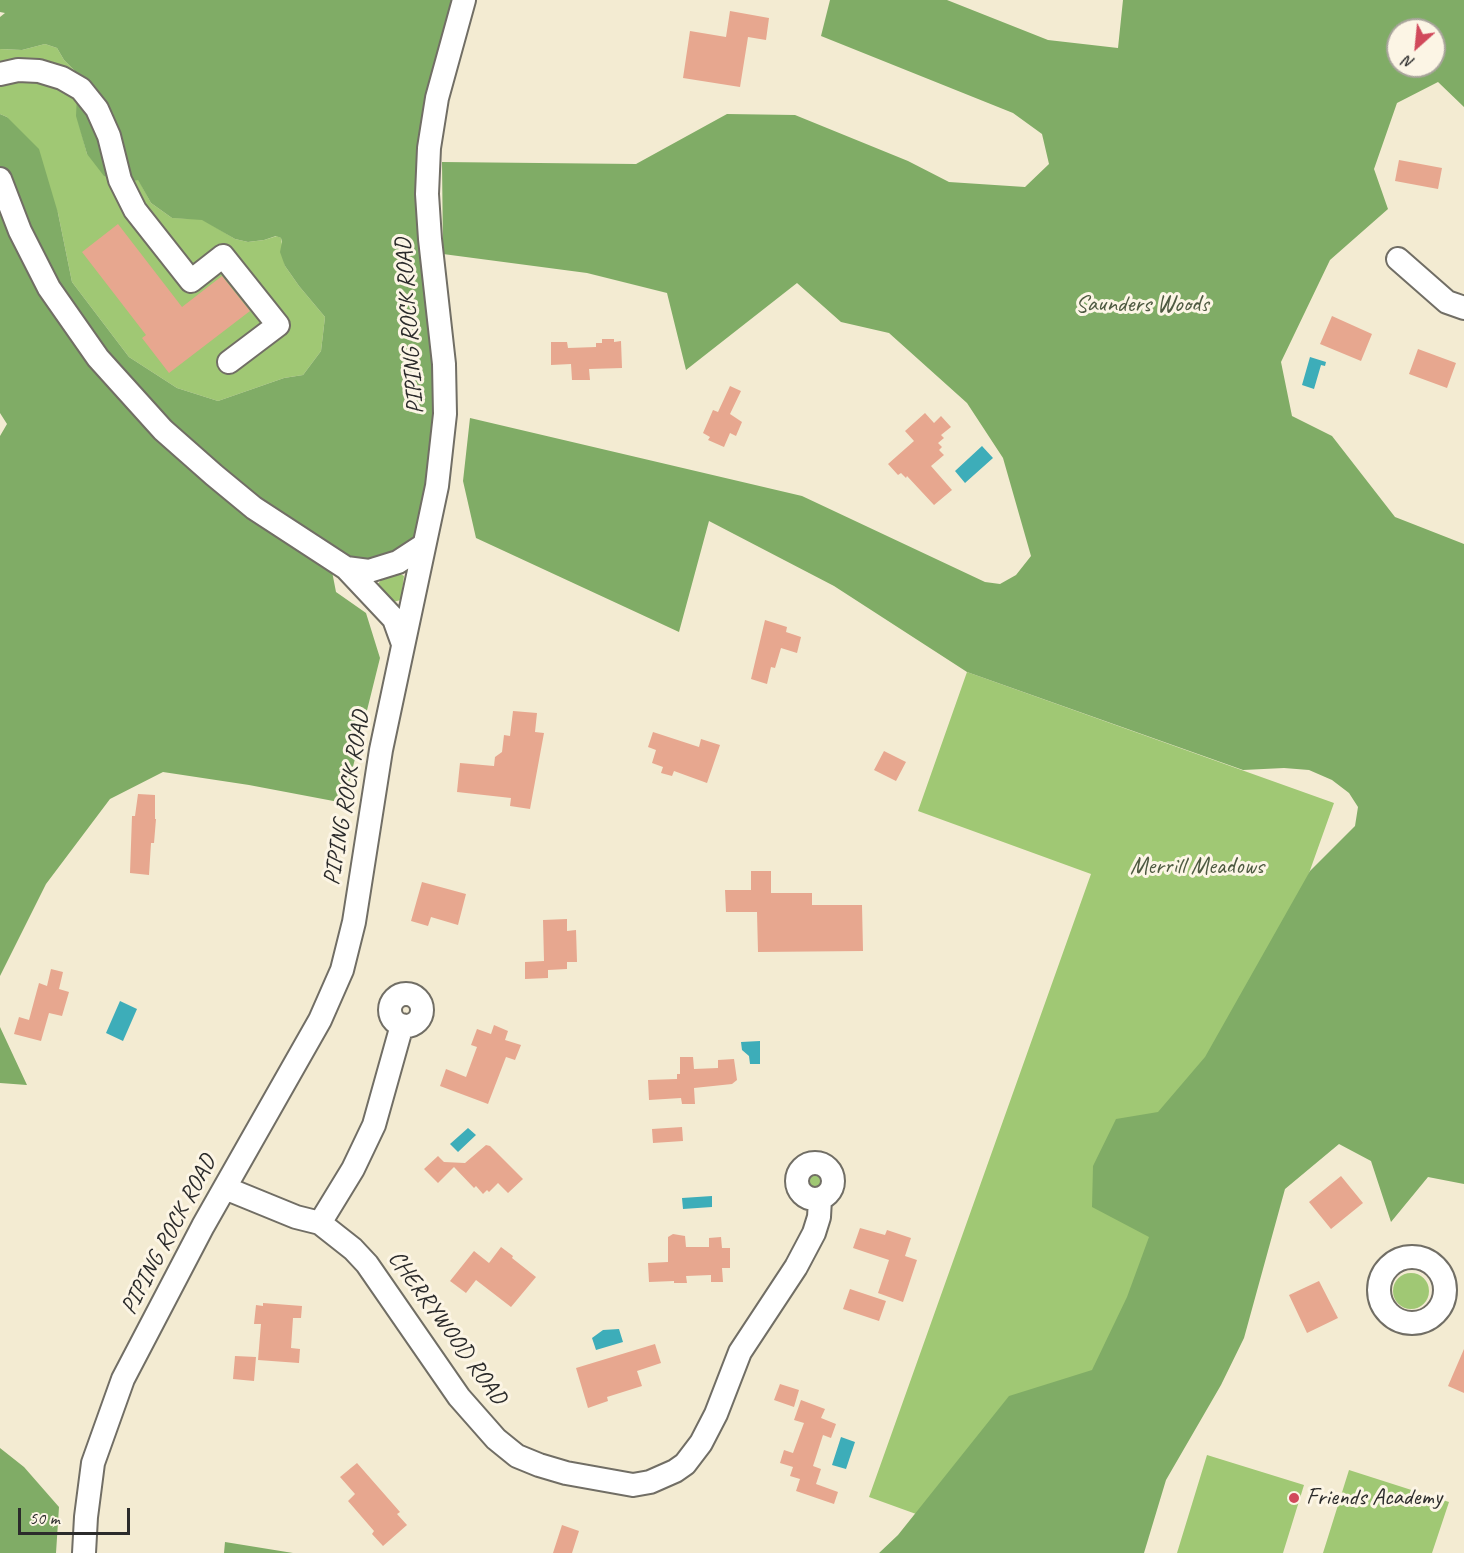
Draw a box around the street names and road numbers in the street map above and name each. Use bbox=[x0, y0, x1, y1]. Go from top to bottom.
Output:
street label: PIPING ROCK ROAD bbox=[389, 237, 431, 415]
street label: PIPING ROCK ROAD bbox=[318, 709, 376, 887]
street label: PIPING ROCK ROAD bbox=[115, 1150, 223, 1320]
street label: CHERRYWOOD ROAD bbox=[381, 1245, 513, 1411]

